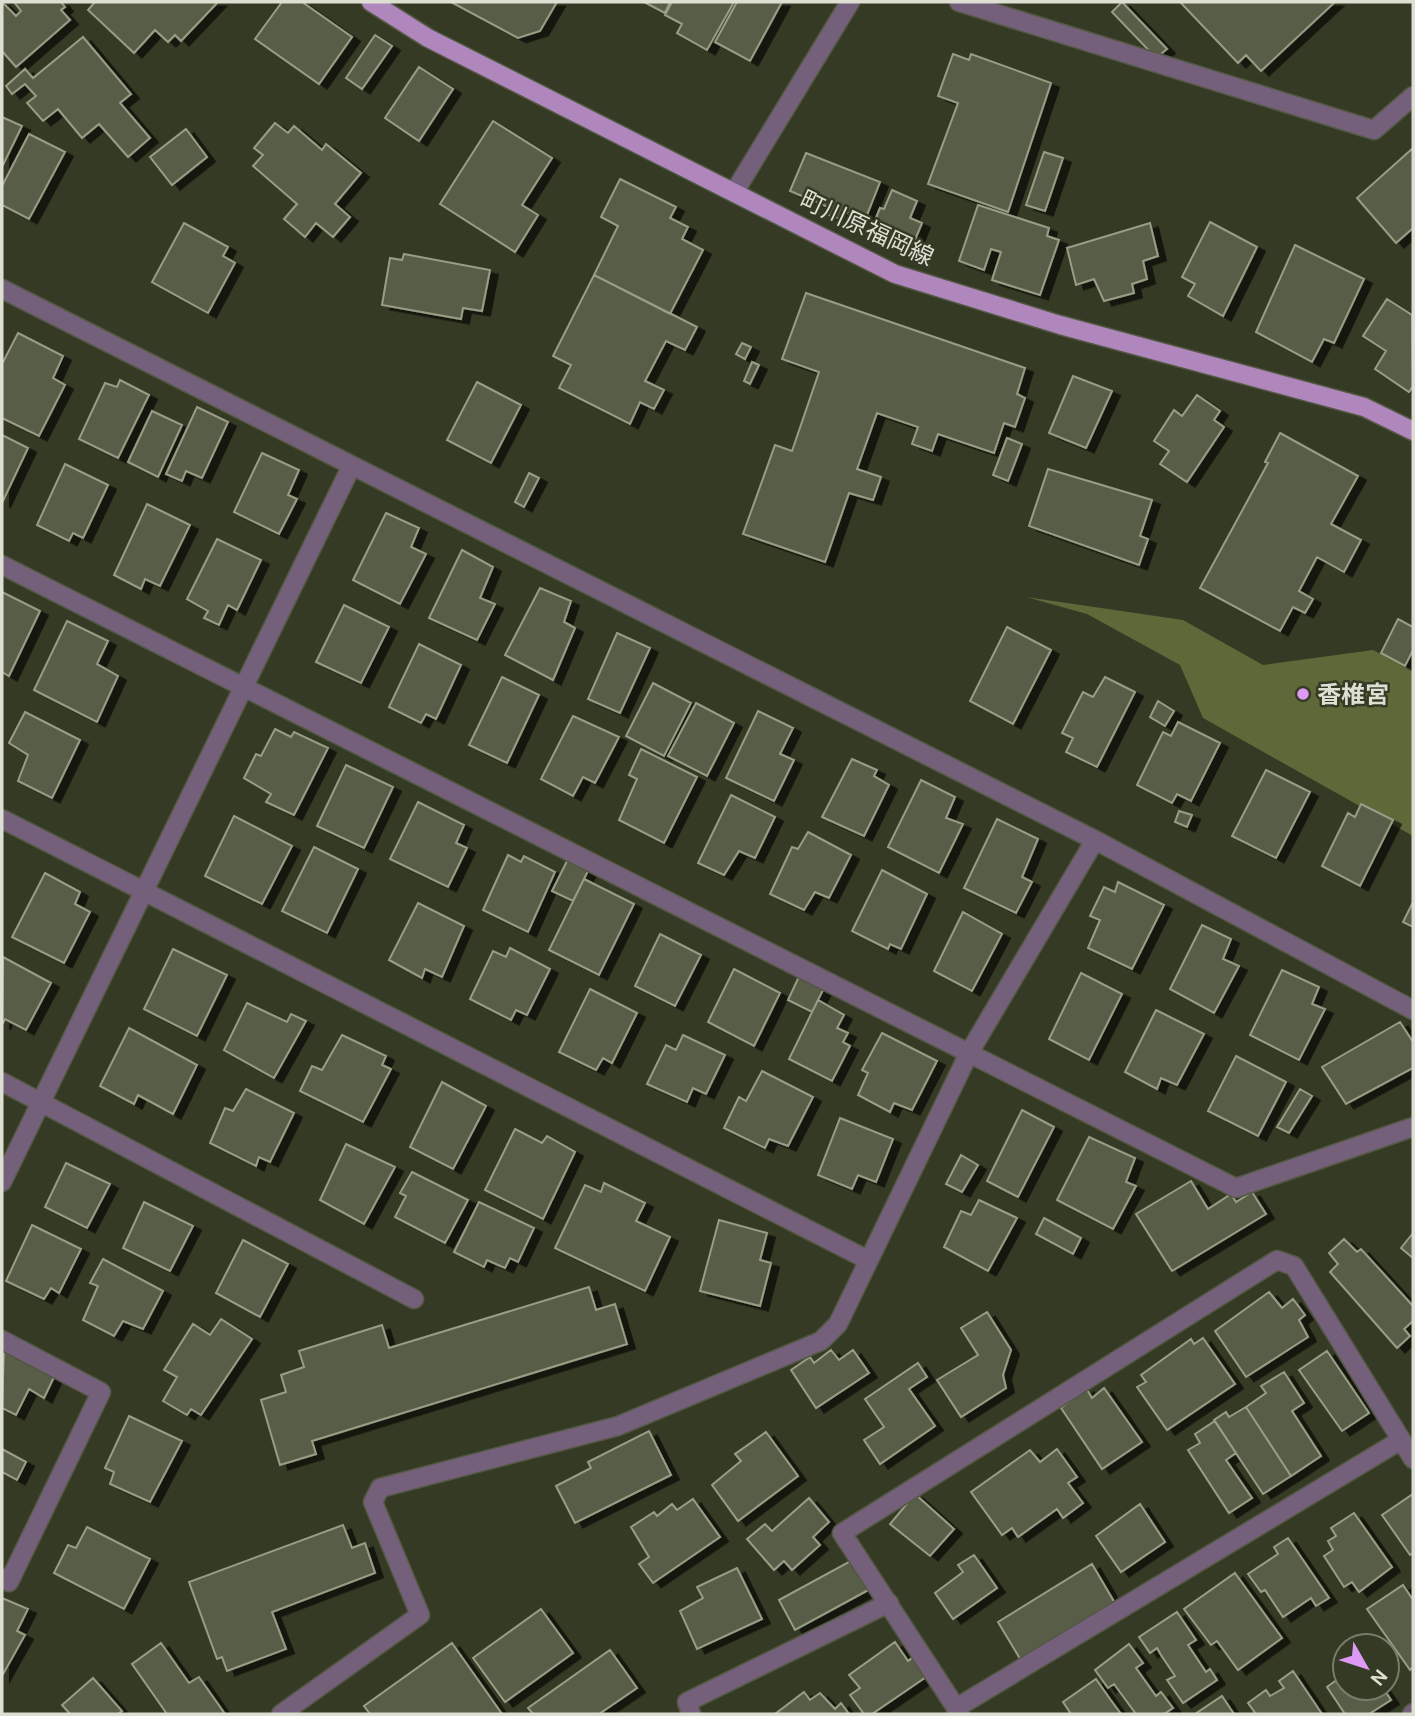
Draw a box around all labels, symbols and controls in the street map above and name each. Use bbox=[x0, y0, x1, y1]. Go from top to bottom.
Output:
street label: 町川原福岡線 bbox=[795, 184, 939, 272]
place label: 香椎宮 bbox=[1317, 679, 1389, 710]
marker: 香椎宮 bbox=[1295, 686, 1311, 702]
north arrow bbox=[1331, 1632, 1401, 1702]
text: N bbox=[1365, 1664, 1393, 1691]

